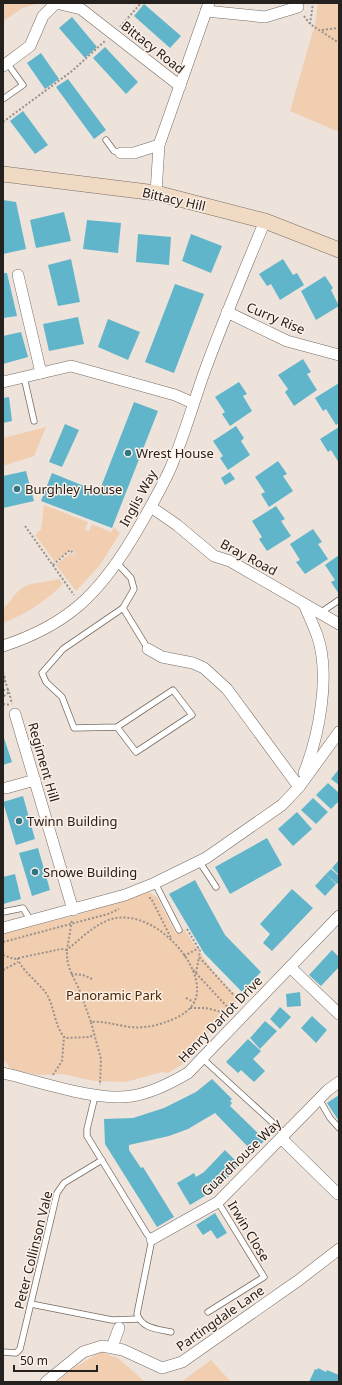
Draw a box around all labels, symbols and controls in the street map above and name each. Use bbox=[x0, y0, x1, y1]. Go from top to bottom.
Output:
street label: Bittacy Road bbox=[118, 17, 188, 77]
street label: Bittacy Hill bbox=[141, 183, 207, 215]
street label: Curry Rise bbox=[244, 298, 308, 338]
place label: Wrest House bbox=[136, 444, 214, 462]
marker: Wrest House bbox=[123, 448, 133, 458]
street label: Inglis Way bbox=[115, 466, 161, 530]
place label: Burghley House bbox=[25, 480, 122, 498]
marker: Burghley House bbox=[12, 484, 22, 494]
street label: Bray Road bbox=[217, 534, 281, 580]
street label: Regiment Hill bbox=[24, 720, 64, 804]
place label: Twinn Building bbox=[27, 812, 118, 830]
marker: Twinn Building bbox=[14, 816, 24, 826]
place label: Snowe Building bbox=[43, 863, 137, 881]
marker: Snowe Building bbox=[30, 867, 40, 877]
street label: Henry Darlot Drive bbox=[174, 972, 266, 1066]
park label: Panoramic Park bbox=[66, 986, 162, 1004]
street label: Guardhouse Way bbox=[197, 1114, 285, 1200]
street label: Peter Collinson Vale bbox=[10, 1189, 56, 1311]
street label: Irwin Close bbox=[224, 1197, 274, 1265]
street label: Partingdale Lane bbox=[172, 1281, 268, 1355]
scale bar bbox=[14, 1347, 97, 1373]
text: 50 m bbox=[20, 1352, 48, 1369]

